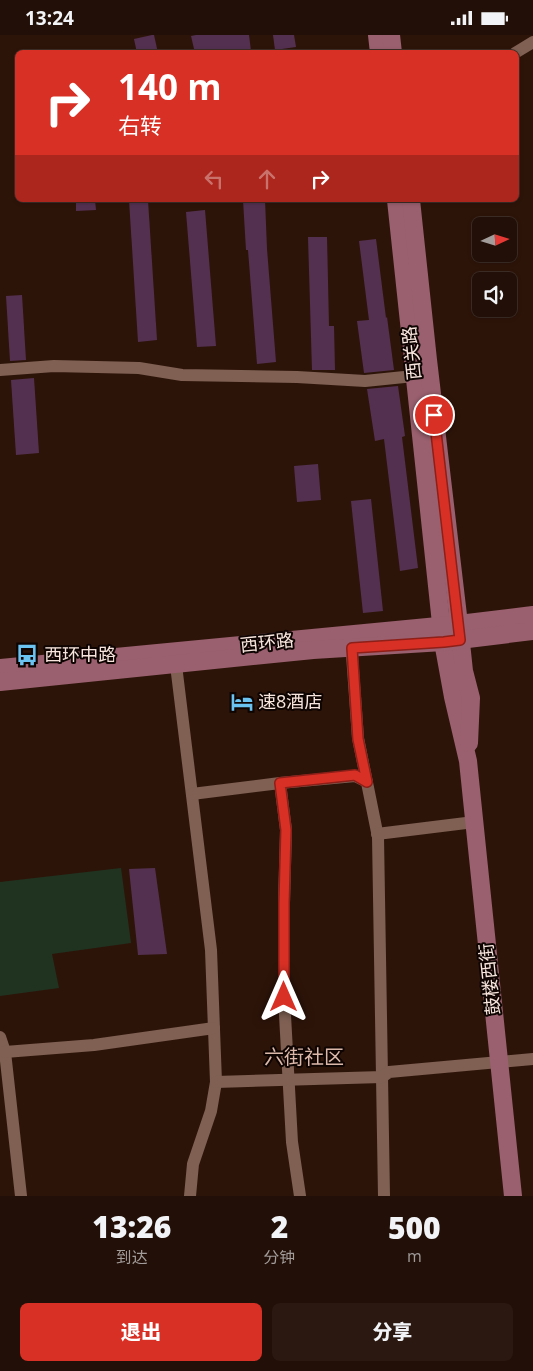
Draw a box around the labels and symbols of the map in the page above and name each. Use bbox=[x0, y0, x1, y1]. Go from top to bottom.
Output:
north arrow bbox=[472, 217, 518, 263]
street label: 西关路 bbox=[396, 325, 426, 381]
pin bbox=[413, 394, 455, 436]
street label: 西环路 bbox=[239, 627, 295, 657]
bus stop icon: 西环中路 bbox=[14, 642, 40, 668]
place label: 西环中路 bbox=[44, 642, 116, 666]
hotel icon: 速8酒店 bbox=[229, 689, 255, 715]
place label: 速8酒店 bbox=[258, 689, 322, 713]
street label: 鼓楼西街 bbox=[473, 942, 505, 1016]
position arrow bbox=[257, 970, 309, 1022]
district label: 六街社区 bbox=[264, 1043, 344, 1070]

